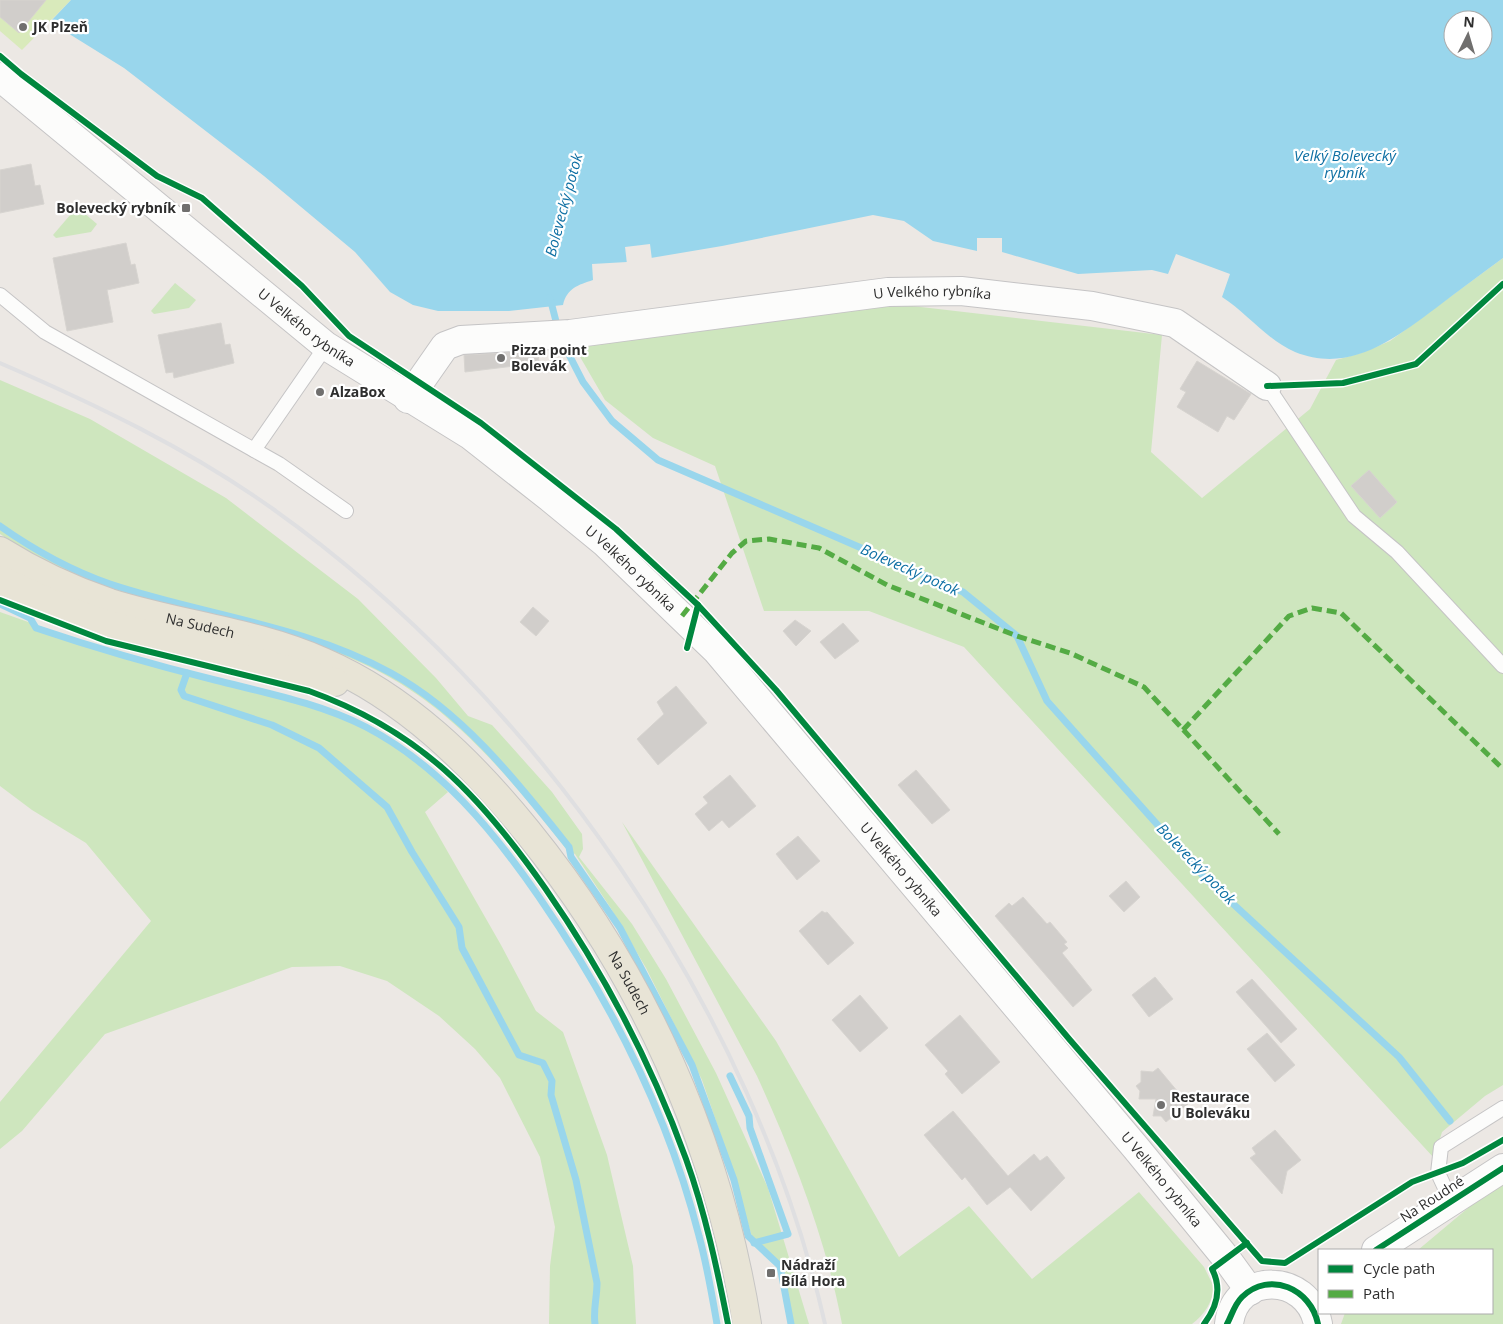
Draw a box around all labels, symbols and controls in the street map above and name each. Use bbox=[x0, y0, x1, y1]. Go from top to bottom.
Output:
north arrow bbox=[1443, 10, 1493, 60]
text: N bbox=[1463, 12, 1476, 32]
place label: JK Plzeň bbox=[31, 17, 88, 36]
marker: JK Plzeň bbox=[17, 21, 29, 33]
water label: Velký Bolevecký rybník bbox=[1294, 145, 1397, 182]
water label: Bolevecký potok bbox=[540, 150, 587, 258]
place label: Bolevecký rybník bbox=[56, 198, 176, 217]
marker: Bolevecký rybník bbox=[180, 202, 192, 214]
street label: U Velkého rybníka bbox=[872, 281, 992, 303]
street label: U Velkého rybníka bbox=[254, 284, 359, 371]
place label: Pizza point Bolevák bbox=[511, 340, 587, 375]
marker: Pizza point Bolevák bbox=[495, 352, 507, 364]
place label: AlzaBox bbox=[330, 382, 386, 401]
marker: AlzaBox bbox=[314, 386, 326, 398]
street label: U Velkého rybníka bbox=[582, 521, 680, 616]
water label: Bolevecký potok bbox=[858, 538, 963, 600]
street label: Na Sudech bbox=[164, 608, 237, 642]
street label: U Velkého rybníka bbox=[856, 818, 947, 920]
water label: Bolevecký potok bbox=[1153, 818, 1241, 909]
street label: Na Sudech bbox=[604, 947, 655, 1018]
place label: Restaurace U Boleváku bbox=[1171, 1087, 1250, 1122]
marker: Restaurace U Boleváku bbox=[1155, 1099, 1167, 1111]
street label: U Velkého rybníka bbox=[1117, 1127, 1207, 1231]
street label: Na Roudné bbox=[1396, 1171, 1467, 1226]
legend bbox=[1318, 1249, 1493, 1314]
place label: Nádraží Bílá Hora bbox=[781, 1255, 845, 1290]
text: Cycle path bbox=[1363, 1258, 1435, 1278]
marker: Nádraží Bílá Hora bbox=[765, 1267, 777, 1279]
text: Path bbox=[1363, 1283, 1395, 1303]

